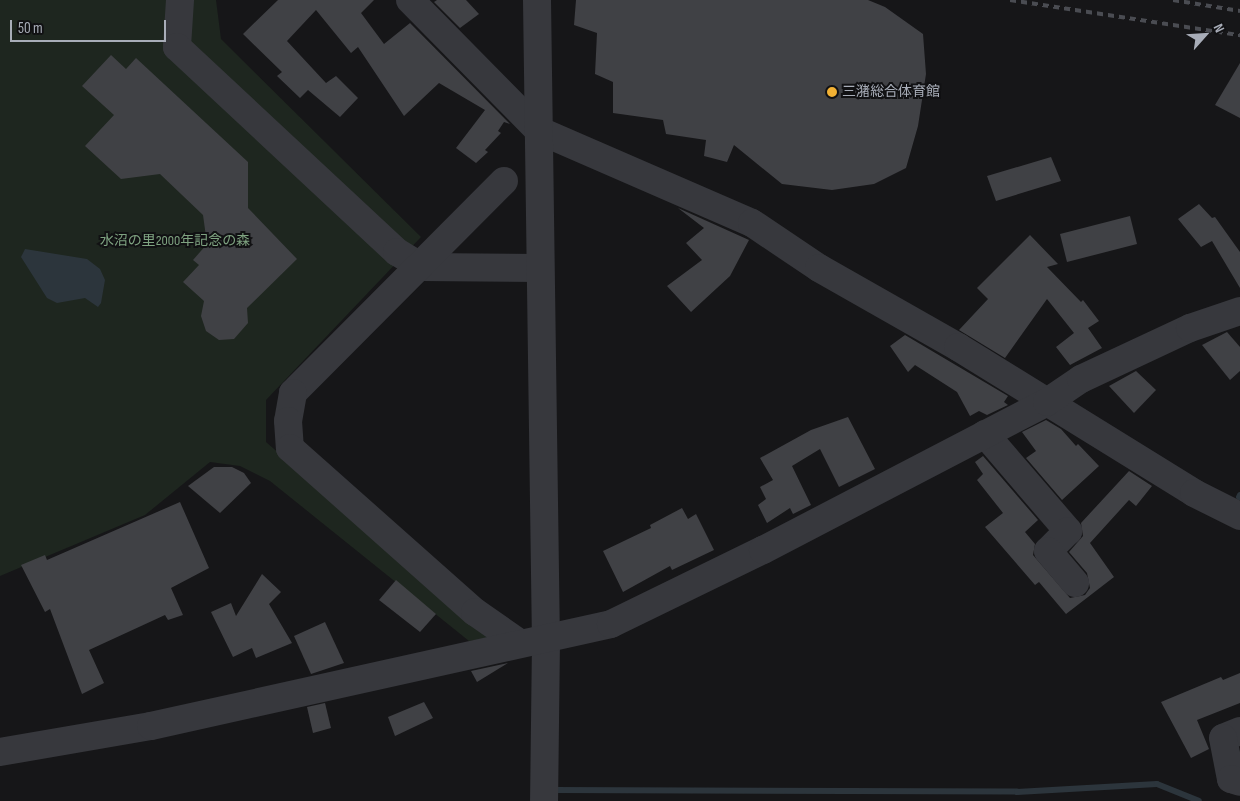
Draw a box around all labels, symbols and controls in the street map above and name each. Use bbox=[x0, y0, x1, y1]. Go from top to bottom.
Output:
scale bar bbox=[12, 10, 169, 42]
north arrow bbox=[1180, 10, 1230, 60]
text: 50 m bbox=[18, 19, 43, 38]
text: N bbox=[1210, 21, 1228, 35]
place label: 三潴総合体育館 bbox=[842, 84, 940, 100]
marker: 三潴総合体育館 bbox=[826, 86, 838, 98]
park label: 水沼の里2000年記念の森 bbox=[100, 233, 250, 249]

